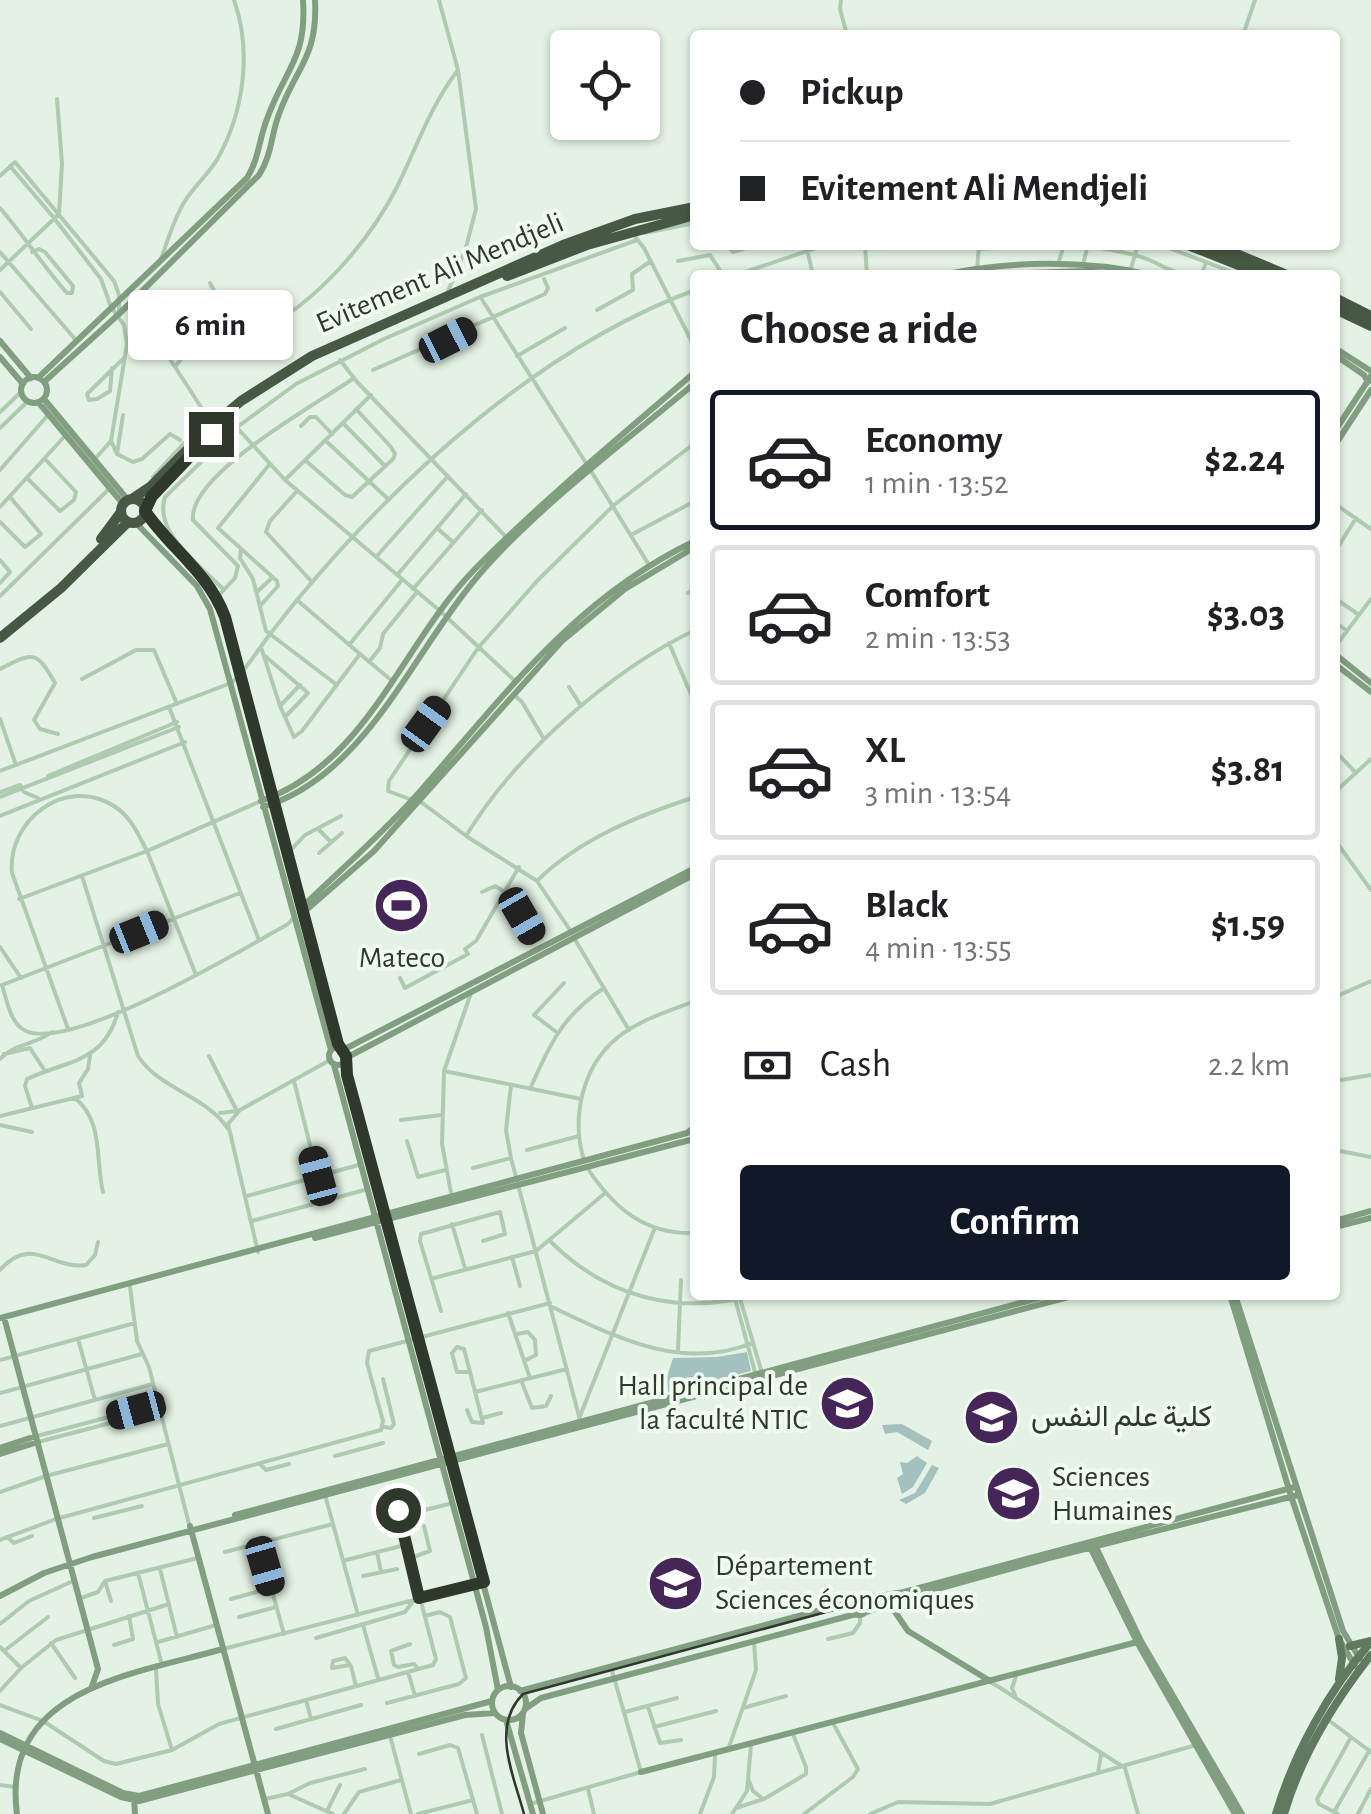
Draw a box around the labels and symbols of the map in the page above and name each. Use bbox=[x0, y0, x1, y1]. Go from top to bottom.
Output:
street label: Evitement Ali Mendjeli bbox=[312, 207, 568, 339]
callout: 6 min bbox=[128, 289, 294, 359]
car bbox=[414, 313, 482, 367]
route end bbox=[189, 412, 234, 457]
car bbox=[396, 691, 456, 757]
sports icon: Mateco bbox=[372, 875, 432, 935]
car bbox=[494, 883, 550, 949]
car bbox=[106, 907, 172, 957]
place label: Mateco bbox=[359, 943, 445, 973]
car bbox=[296, 1143, 340, 1209]
place label: Hall principal de la faculté NTIC bbox=[617, 1371, 808, 1435]
school or university icon: Hall principal de la faculté NTIC bbox=[817, 1373, 877, 1433]
school or university icon: كلية علم النفس bbox=[962, 1387, 1022, 1447]
car bbox=[103, 1388, 169, 1432]
place label: كلية علم النفس bbox=[1031, 1402, 1212, 1435]
place label: Sciences Humaines bbox=[1052, 1462, 1173, 1526]
school or university icon: Sciences Humaines bbox=[983, 1464, 1043, 1524]
route start bbox=[376, 1488, 421, 1533]
car bbox=[242, 1533, 288, 1599]
place label: Département Sciences économiques bbox=[715, 1551, 975, 1615]
school or university icon: Département Sciences économiques bbox=[646, 1553, 706, 1613]

